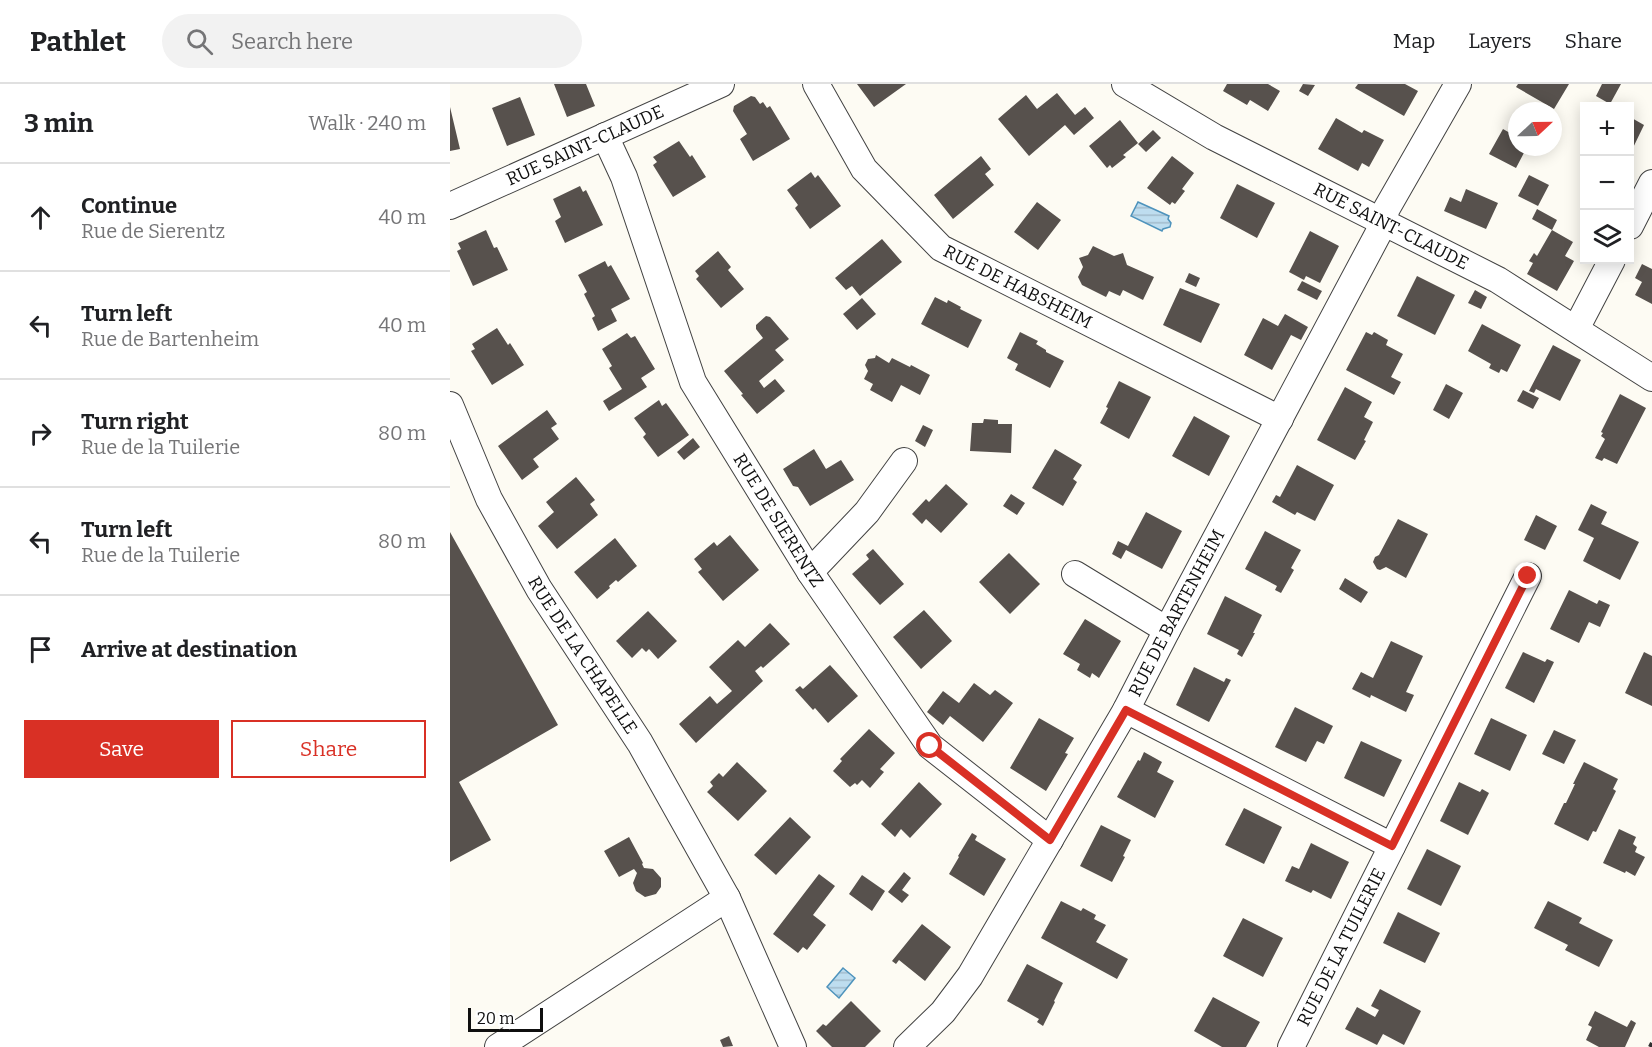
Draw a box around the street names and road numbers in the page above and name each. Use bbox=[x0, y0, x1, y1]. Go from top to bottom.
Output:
street label: RUE SAINT-CLAUDE bbox=[503, 100, 667, 190]
street label: RUE SAINT-CLAUDE bbox=[1310, 178, 1472, 274]
street label: RUE DE HABSHEIM bbox=[940, 240, 1096, 333]
street label: RUE DE SIERENTZ bbox=[729, 449, 828, 592]
street label: RUE DE BARTENHEIM bbox=[1124, 526, 1229, 700]
street label: RUE DE LA CHAPELLE bbox=[523, 573, 642, 738]
street label: RUE DE LA TUILERIE bbox=[1292, 864, 1390, 1030]

